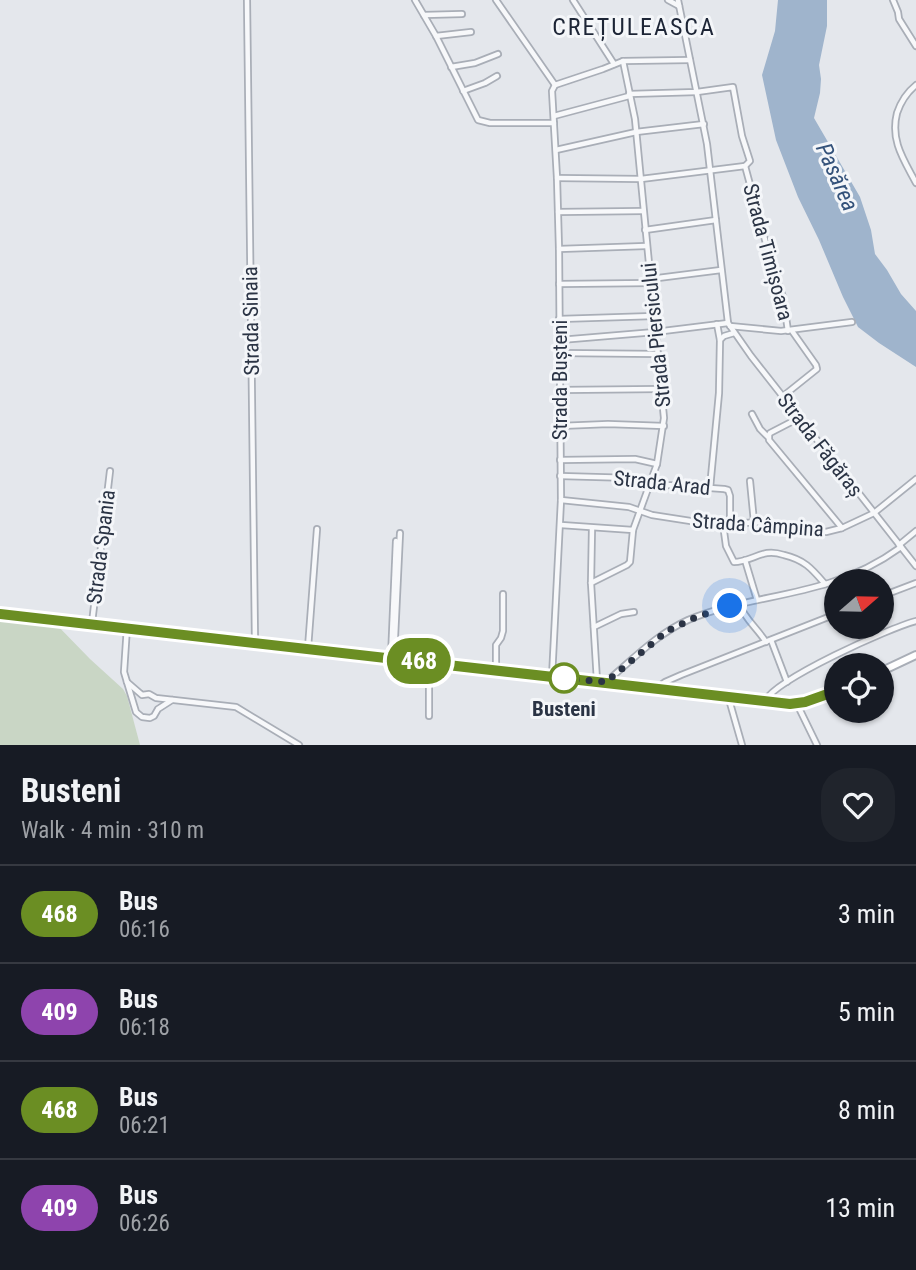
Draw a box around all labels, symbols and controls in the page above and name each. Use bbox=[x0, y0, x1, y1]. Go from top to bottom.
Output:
district label: CREȚULEASCA bbox=[552, 13, 716, 42]
water label: Pasărea bbox=[810, 139, 864, 215]
street label: Strada Timișoara bbox=[738, 181, 798, 323]
street label: Strada Piersicului bbox=[636, 262, 676, 408]
street label: Strada Sinaia bbox=[238, 266, 264, 376]
street label: Strada Bușteni bbox=[548, 320, 572, 440]
street label: Strada Făgăraș bbox=[772, 389, 868, 501]
street label: Strada Arad bbox=[612, 466, 712, 500]
street label: Strada Spania bbox=[82, 489, 120, 605]
street label: Strada Câmpina bbox=[692, 508, 824, 542]
north arrow bbox=[824, 569, 894, 639]
map controls bbox=[824, 569, 894, 723]
your location bbox=[712, 588, 747, 623]
line badge: 468 bbox=[379, 638, 459, 684]
text: 468 bbox=[401, 647, 437, 675]
button: locate bbox=[824, 653, 894, 723]
marker: Busteni bbox=[549, 663, 579, 693]
place label: Busteni bbox=[532, 697, 596, 721]
button: heart bbox=[821, 768, 895, 842]
text: Busteni bbox=[21, 771, 121, 810]
text: Walk · 4 min · 310 m bbox=[21, 817, 204, 844]
text: Bus bbox=[119, 886, 158, 916]
text: 3 min bbox=[838, 899, 895, 929]
text: 468 bbox=[41, 900, 78, 928]
text: 06:16 bbox=[119, 916, 170, 943]
text: Bus bbox=[119, 984, 158, 1014]
text: 5 min bbox=[838, 997, 895, 1027]
text: 409 bbox=[41, 998, 78, 1026]
text: 06:18 bbox=[119, 1014, 170, 1041]
text: Bus bbox=[119, 1082, 158, 1112]
text: 8 min bbox=[838, 1095, 895, 1125]
text: 468 bbox=[41, 1096, 78, 1124]
text: 06:21 bbox=[119, 1112, 170, 1139]
text: Bus bbox=[119, 1180, 158, 1210]
text: 13 min bbox=[825, 1193, 895, 1223]
text: 409 bbox=[41, 1194, 78, 1222]
text: 06:26 bbox=[119, 1210, 170, 1237]

